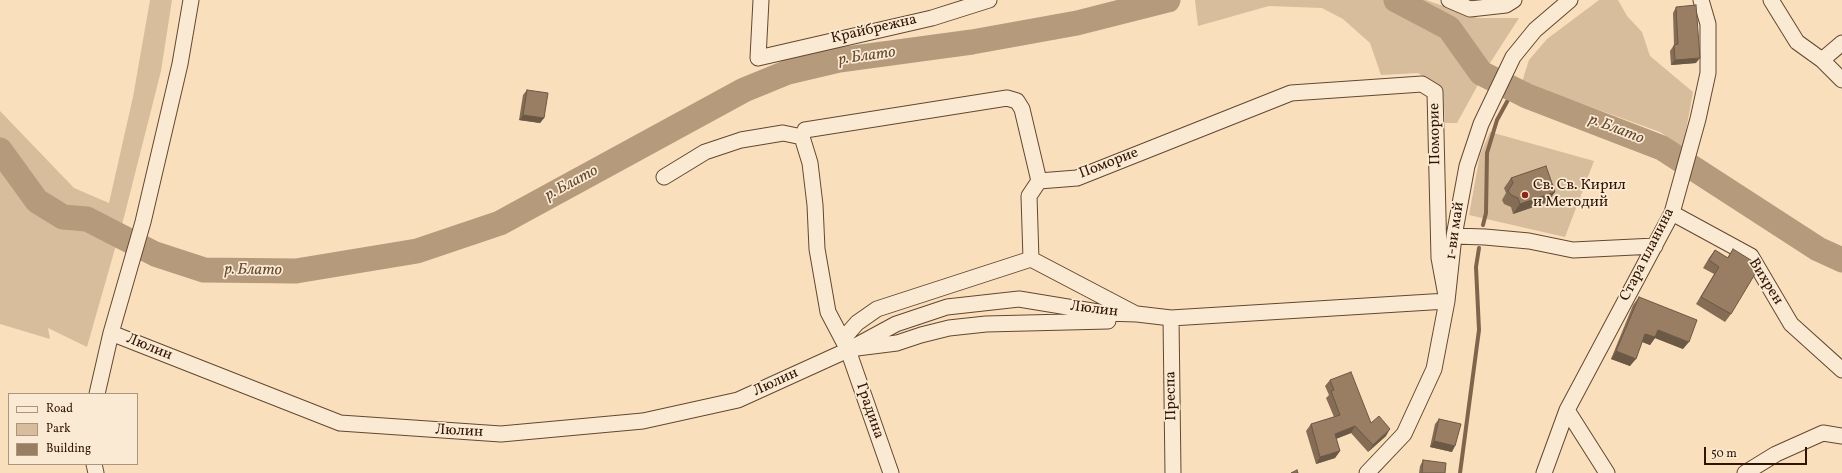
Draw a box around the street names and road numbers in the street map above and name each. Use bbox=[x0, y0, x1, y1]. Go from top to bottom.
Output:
street label: Крайбрежна bbox=[829, 11, 919, 49]
street label: Поморие bbox=[1426, 103, 1446, 165]
street label: Поморие bbox=[1077, 144, 1141, 184]
street label: 1-ви май bbox=[1443, 201, 1469, 261]
street label: Стара планина bbox=[1617, 205, 1679, 305]
street label: Вихрен bbox=[1744, 256, 1786, 308]
street label: Люлин bbox=[1069, 298, 1119, 322]
street label: Люлин bbox=[123, 331, 175, 365]
street label: Люлин bbox=[750, 365, 802, 401]
street label: Преспа bbox=[1163, 371, 1181, 421]
street label: Градина bbox=[851, 381, 887, 441]
street label: Люлин bbox=[435, 422, 483, 442]

